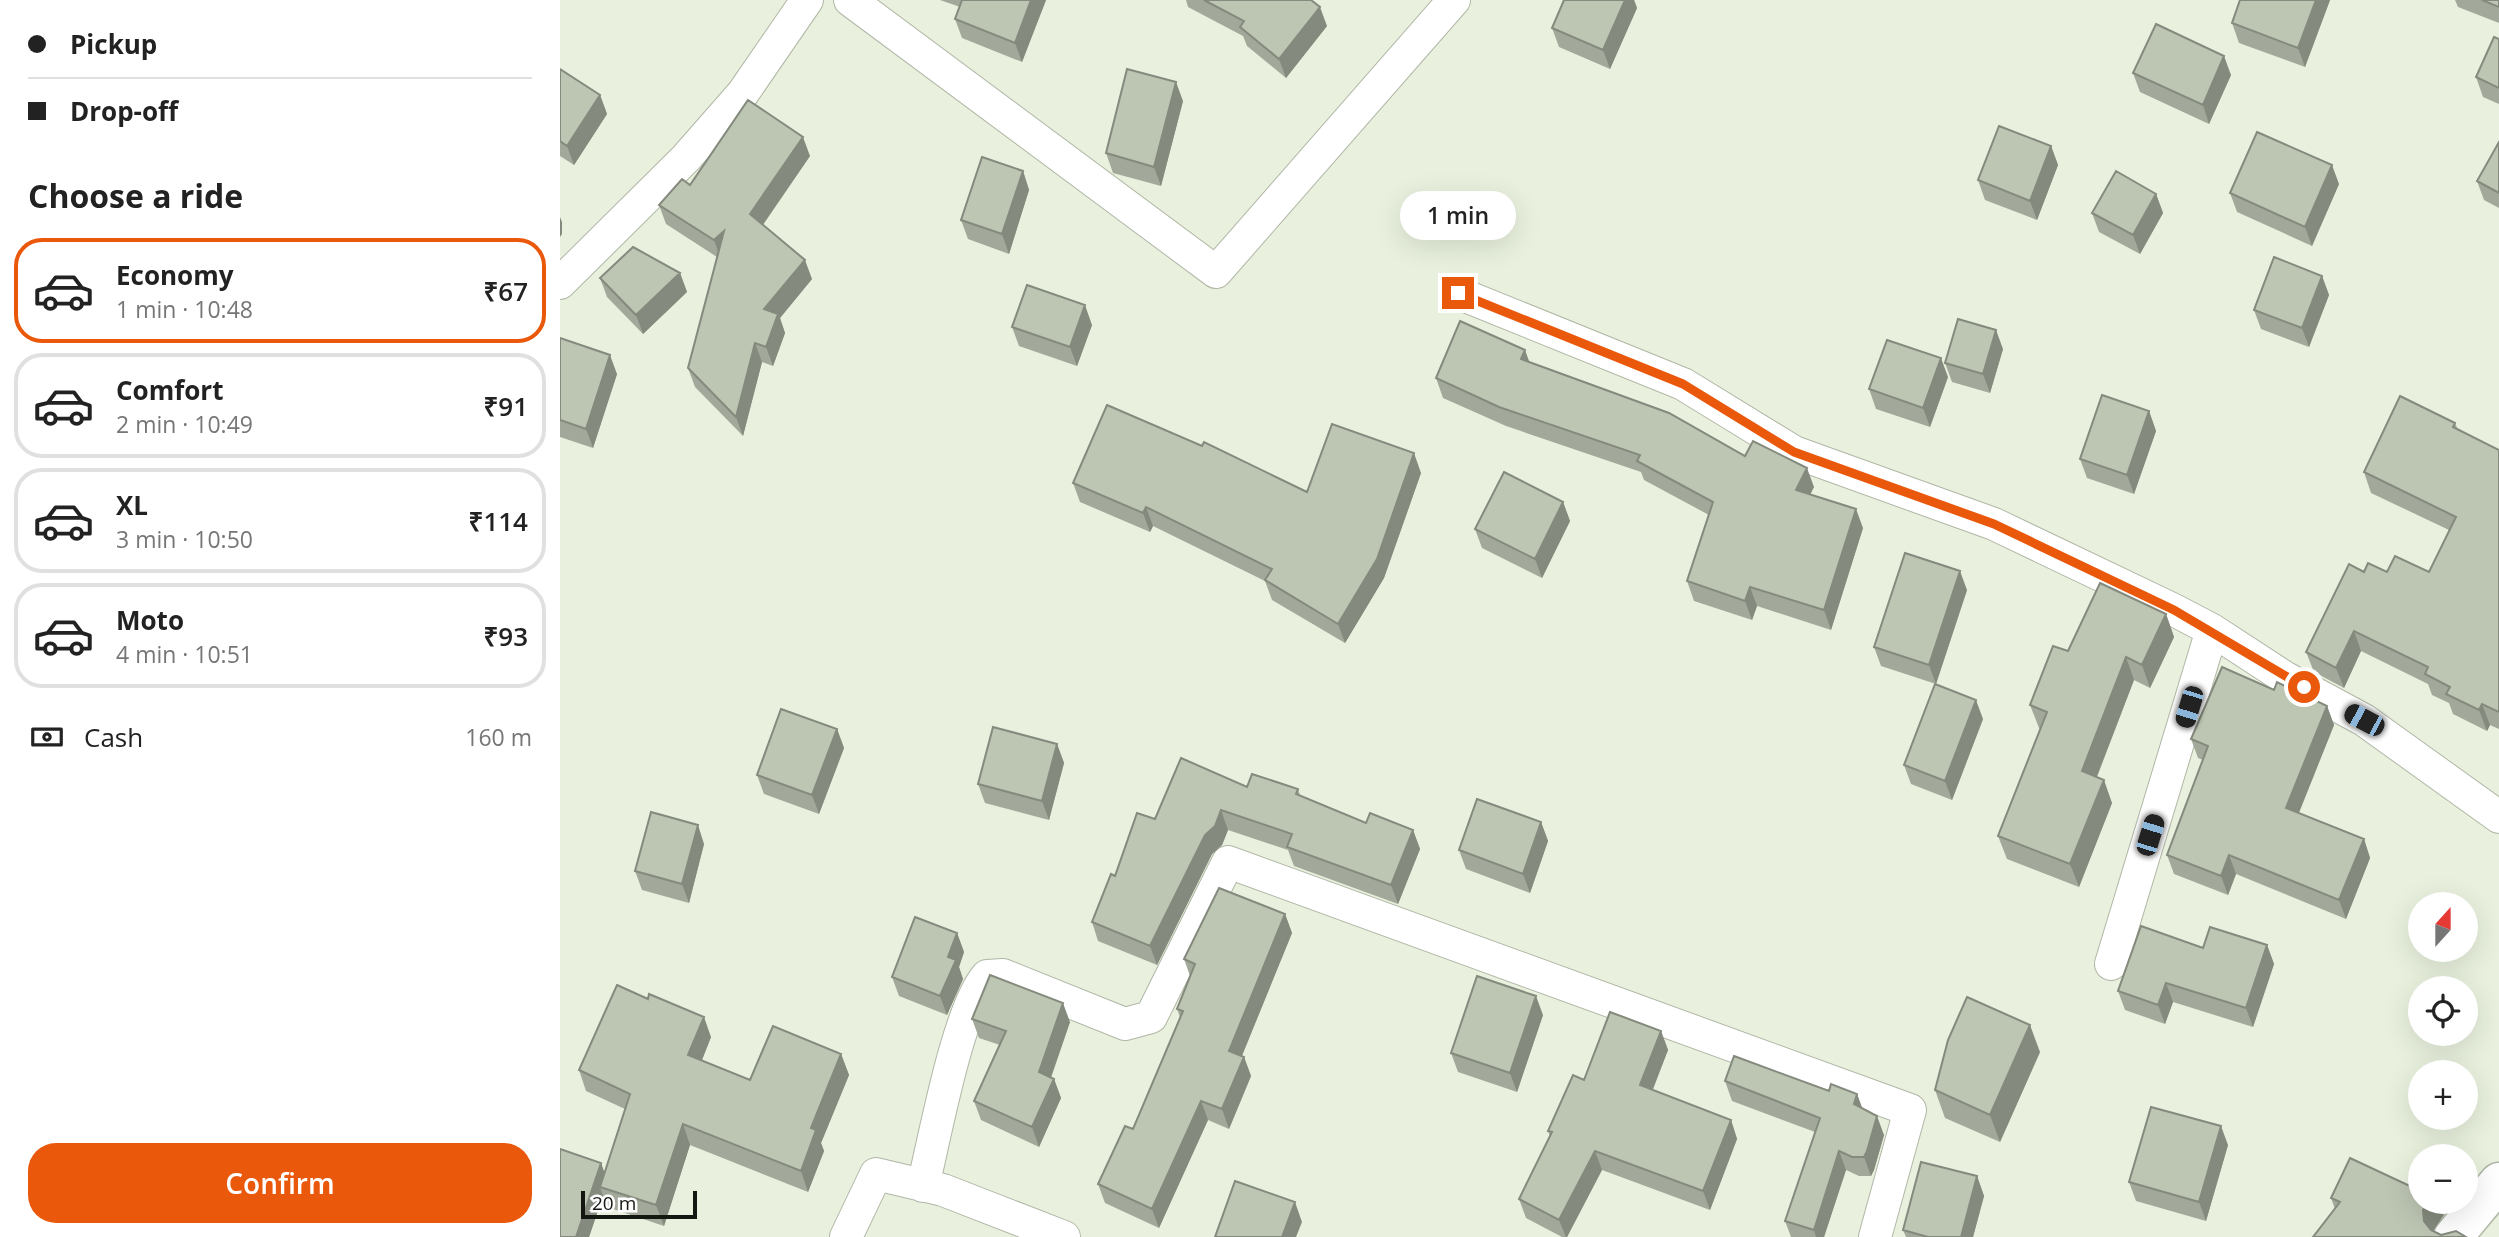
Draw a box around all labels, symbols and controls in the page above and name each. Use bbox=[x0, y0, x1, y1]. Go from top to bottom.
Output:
text: Pickup bbox=[70, 26, 157, 62]
text: Drop-off bbox=[70, 93, 178, 129]
text: Choose a ride bbox=[28, 174, 243, 217]
callout: 1 min bbox=[1400, 191, 1516, 240]
text: 1 min bbox=[1427, 199, 1489, 231]
text: Economy bbox=[116, 257, 234, 293]
icon: car bbox=[32, 259, 95, 322]
text: ₹67 bbox=[483, 273, 528, 309]
route end bbox=[1442, 277, 1474, 309]
text: 1 min · 10:48 bbox=[116, 293, 253, 325]
text: Comfort bbox=[116, 372, 223, 408]
icon: car bbox=[32, 374, 95, 437]
text: ₹91 bbox=[483, 388, 528, 424]
text: 2 min · 10:49 bbox=[116, 408, 253, 440]
text: XL bbox=[116, 487, 148, 523]
icon: car bbox=[32, 489, 95, 552]
text: ₹114 bbox=[469, 503, 528, 539]
text: 3 min · 10:50 bbox=[116, 523, 253, 555]
text: Moto bbox=[116, 602, 184, 638]
icon: car bbox=[32, 604, 95, 667]
text: ₹93 bbox=[483, 618, 528, 654]
text: 4 min · 10:51 bbox=[116, 638, 253, 670]
route start bbox=[2288, 671, 2320, 703]
car bbox=[2173, 684, 2206, 730]
car bbox=[2341, 701, 2388, 739]
icon: cash bbox=[28, 718, 66, 756]
text: Cash bbox=[84, 719, 143, 755]
text: 160 m bbox=[465, 721, 532, 753]
car bbox=[2134, 812, 2167, 858]
north arrow bbox=[2408, 892, 2478, 962]
map controls bbox=[2408, 892, 2478, 1214]
button: locate bbox=[2408, 976, 2478, 1046]
button: + bbox=[2408, 1060, 2478, 1130]
button: Confirm bbox=[28, 1143, 532, 1223]
button: − bbox=[2408, 1144, 2478, 1214]
scale bar bbox=[581, 1188, 696, 1220]
text: 20 m bbox=[592, 1190, 636, 1216]

